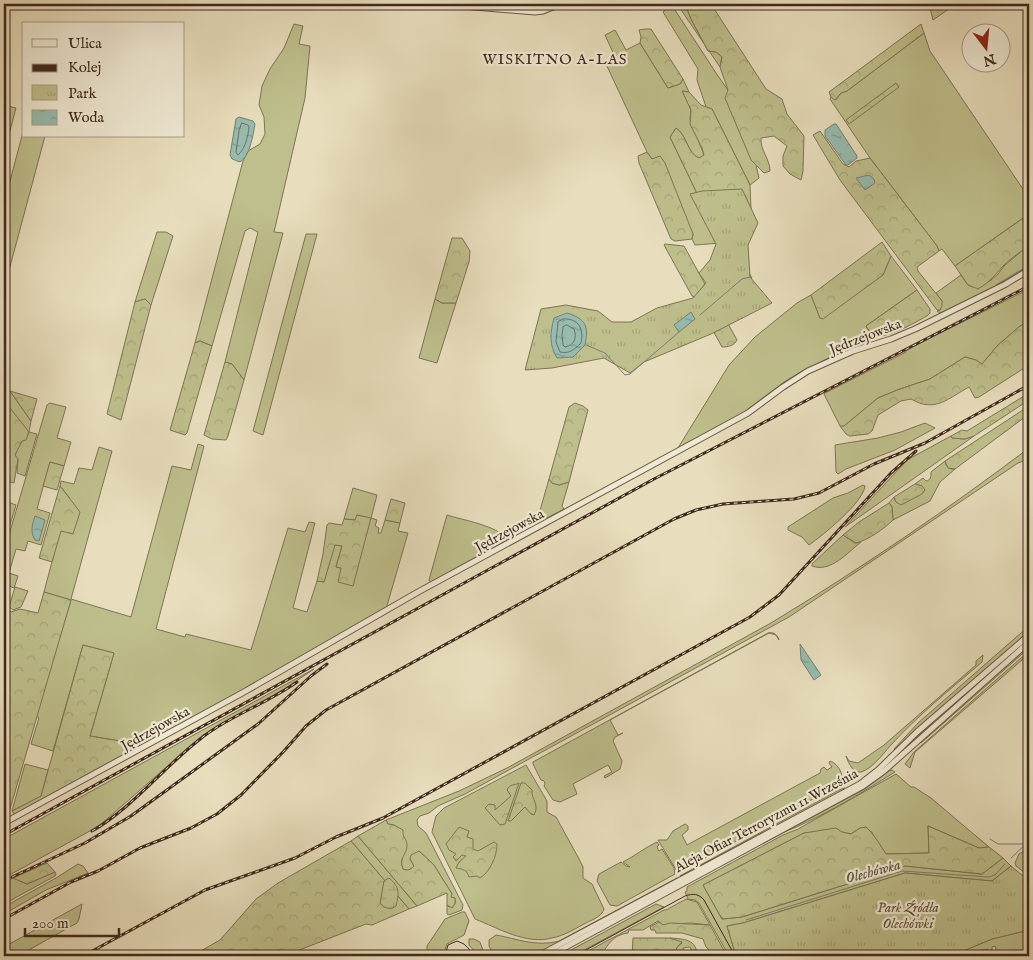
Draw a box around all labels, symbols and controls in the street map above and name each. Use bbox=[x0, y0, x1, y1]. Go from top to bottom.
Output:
legend bbox=[22, 22, 185, 138]
north arrow bbox=[960, 22, 1010, 72]
text: Ulica bbox=[68, 34, 102, 53]
text: N bbox=[981, 49, 999, 70]
district label: WISKITNO A-LAS bbox=[483, 50, 627, 69]
text: Kolej bbox=[68, 58, 101, 77]
text: Park bbox=[68, 84, 98, 103]
text: Woda bbox=[68, 108, 105, 127]
street label: Jędrzejowska bbox=[825, 315, 905, 360]
street label: Jędrzejowska bbox=[470, 505, 548, 558]
street label: Jędrzejowska bbox=[116, 702, 194, 756]
street label: Aleja Ofiar Terroryzmu 11 Września bbox=[671, 764, 862, 877]
water label: Olechówka bbox=[843, 855, 903, 888]
park label: Park Źródła Olechówki bbox=[877, 899, 939, 933]
scale bar bbox=[25, 905, 119, 937]
text: 200 m bbox=[32, 914, 69, 933]

